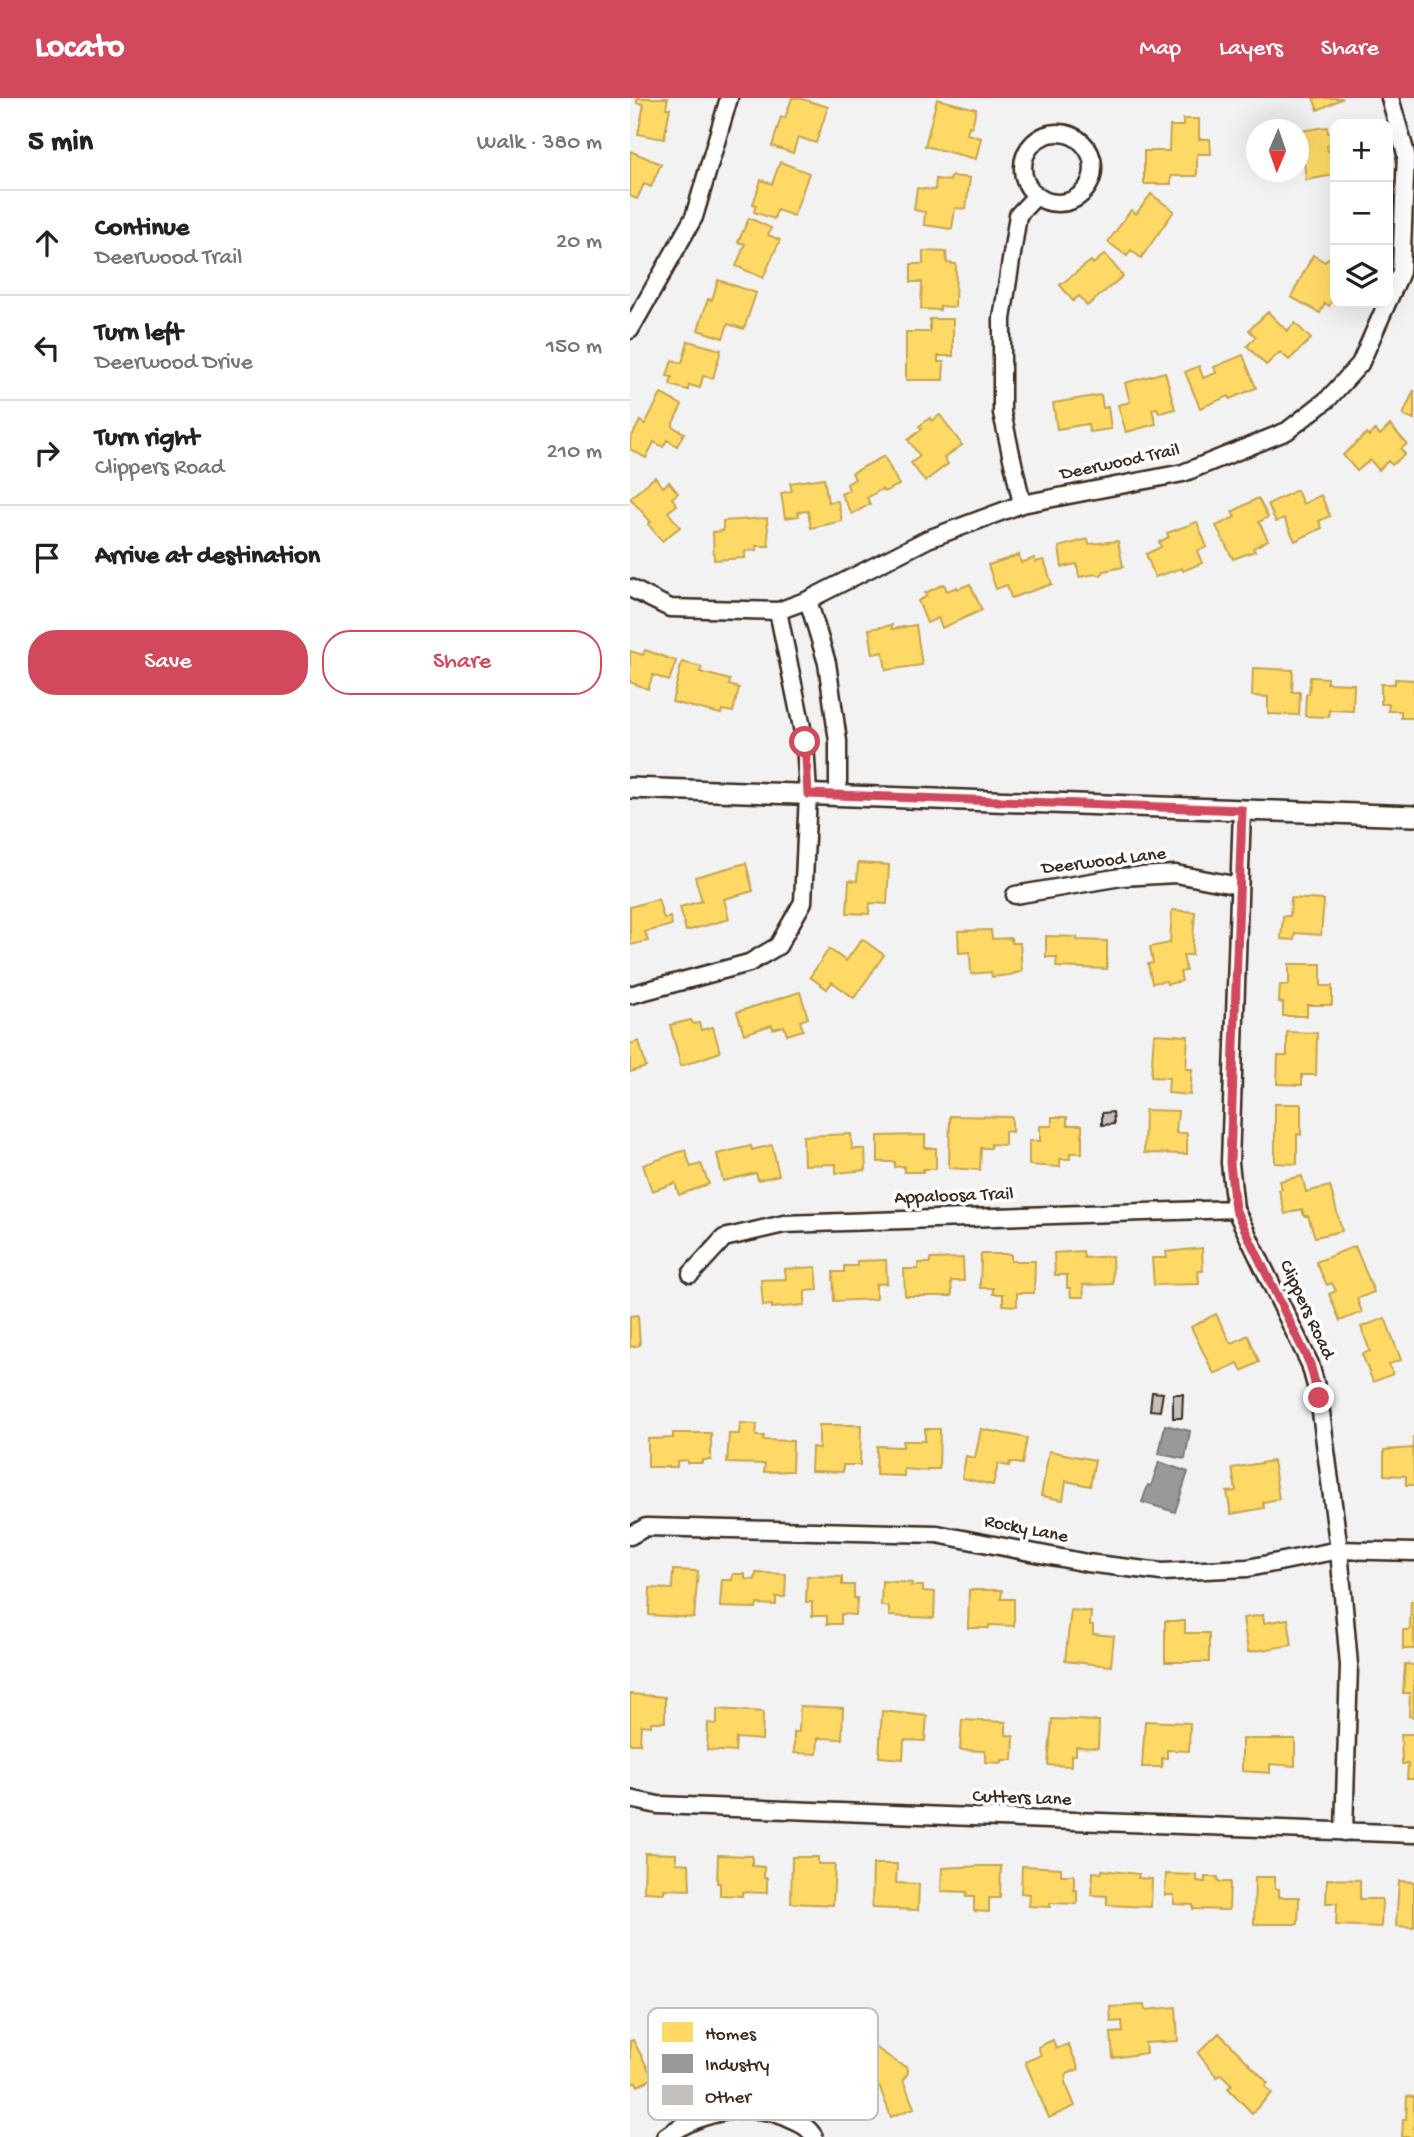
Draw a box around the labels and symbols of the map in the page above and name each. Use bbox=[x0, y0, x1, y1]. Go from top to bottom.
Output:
north arrow bbox=[1246, 119, 1309, 182]
street label: Deerwood Trail bbox=[1056, 439, 1182, 487]
route start bbox=[789, 726, 820, 757]
street label: Deerwood Lane bbox=[1039, 843, 1168, 881]
street label: Appaloosa Trail bbox=[894, 1183, 1014, 1211]
street label: Clippers Road bbox=[1273, 1257, 1340, 1365]
route end bbox=[1303, 1382, 1334, 1413]
street label: Rocky Lane bbox=[982, 1511, 1070, 1549]
street label: Cutters Lane bbox=[972, 1786, 1072, 1812]
legend bbox=[648, 2008, 878, 2120]
text: Homes bbox=[705, 2024, 757, 2047]
text: Industry bbox=[705, 2055, 770, 2078]
text: Other bbox=[705, 2087, 753, 2110]

